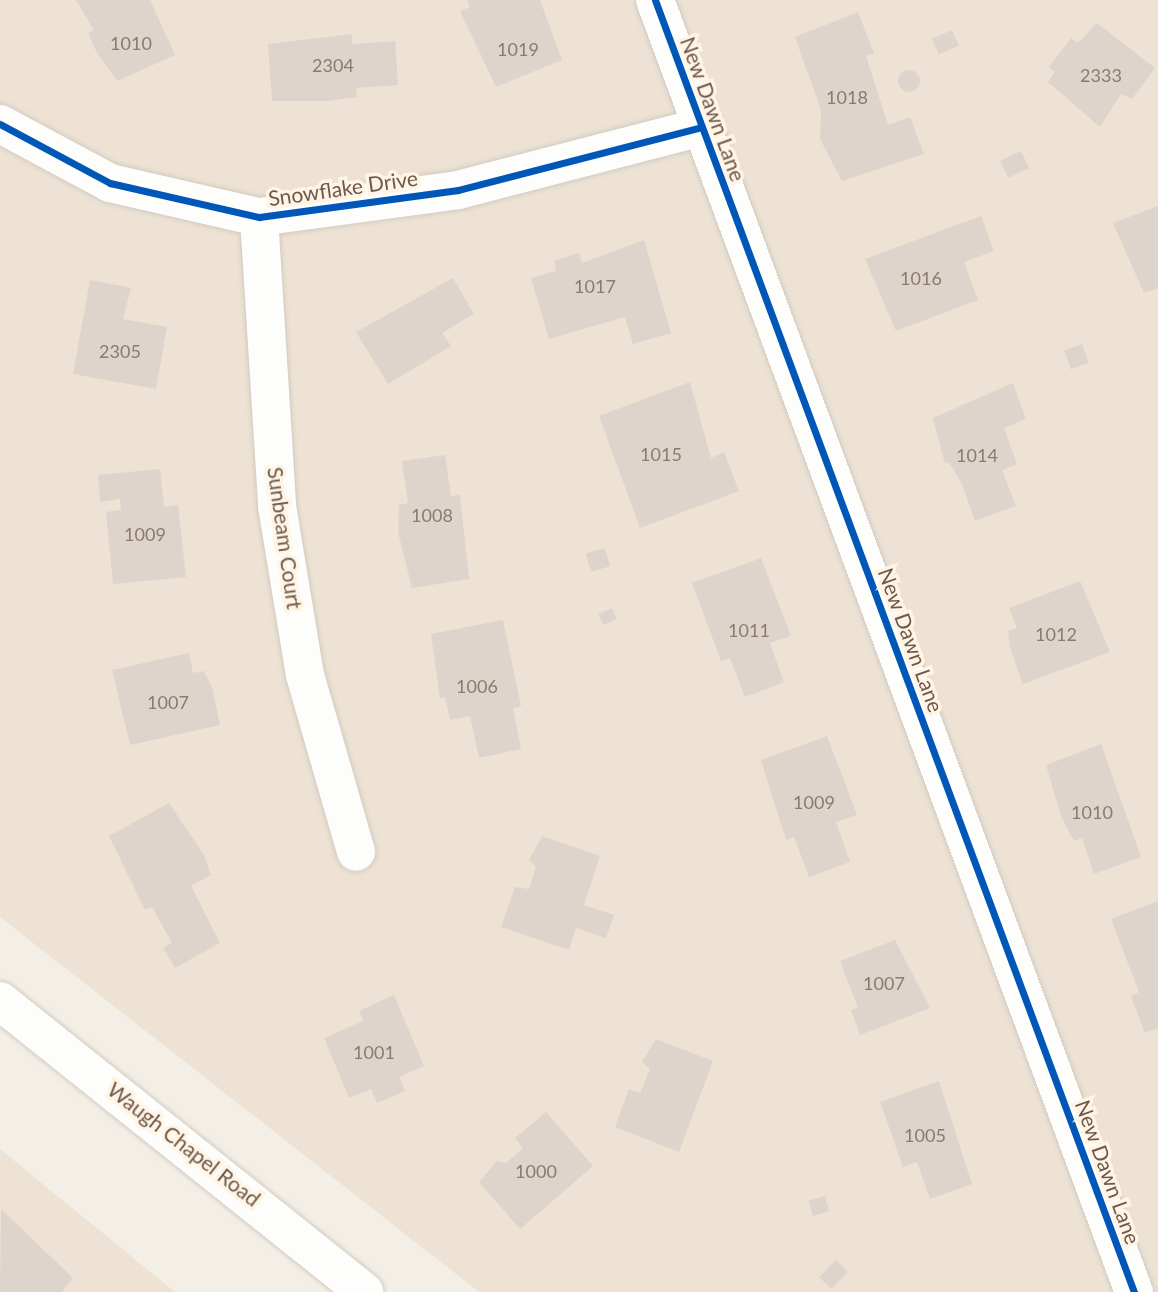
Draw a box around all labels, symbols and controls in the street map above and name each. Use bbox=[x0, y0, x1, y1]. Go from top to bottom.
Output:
house number: 1010 bbox=[110, 32, 152, 54]
street label: New Dawn Lane bbox=[675, 33, 751, 185]
house number: 1019 bbox=[497, 38, 539, 60]
house number: 2304 bbox=[312, 54, 354, 76]
house number: 2333 bbox=[1080, 64, 1122, 86]
house number: 1018 bbox=[826, 86, 868, 108]
street label: Snowflake Drive bbox=[267, 165, 419, 211]
house number: 1016 bbox=[900, 267, 942, 289]
house number: 1017 bbox=[574, 275, 616, 297]
house number: 2305 bbox=[99, 340, 141, 362]
house number: 1015 bbox=[640, 443, 682, 465]
house number: 1014 bbox=[956, 444, 998, 466]
street label: Sunbeam Court bbox=[263, 465, 307, 611]
house number: 1008 bbox=[411, 504, 453, 526]
house number: 1009 bbox=[124, 523, 166, 545]
street label: New Dawn Lane bbox=[873, 564, 949, 716]
house number: 1011 bbox=[728, 619, 770, 641]
house number: 1012 bbox=[1035, 623, 1077, 645]
house number: 1006 bbox=[456, 675, 498, 697]
house number: 1007 bbox=[147, 691, 189, 713]
house number: 1009 bbox=[793, 791, 835, 813]
house number: 1010 bbox=[1071, 801, 1113, 823]
house number: 1007 bbox=[863, 972, 905, 994]
house number: 1001 bbox=[353, 1041, 395, 1063]
street label: Waugh Chapel Road bbox=[103, 1077, 265, 1211]
street label: New Dawn Lane bbox=[1070, 1096, 1146, 1248]
house number: 1005 bbox=[904, 1124, 946, 1146]
house number: 1000 bbox=[515, 1160, 557, 1182]

